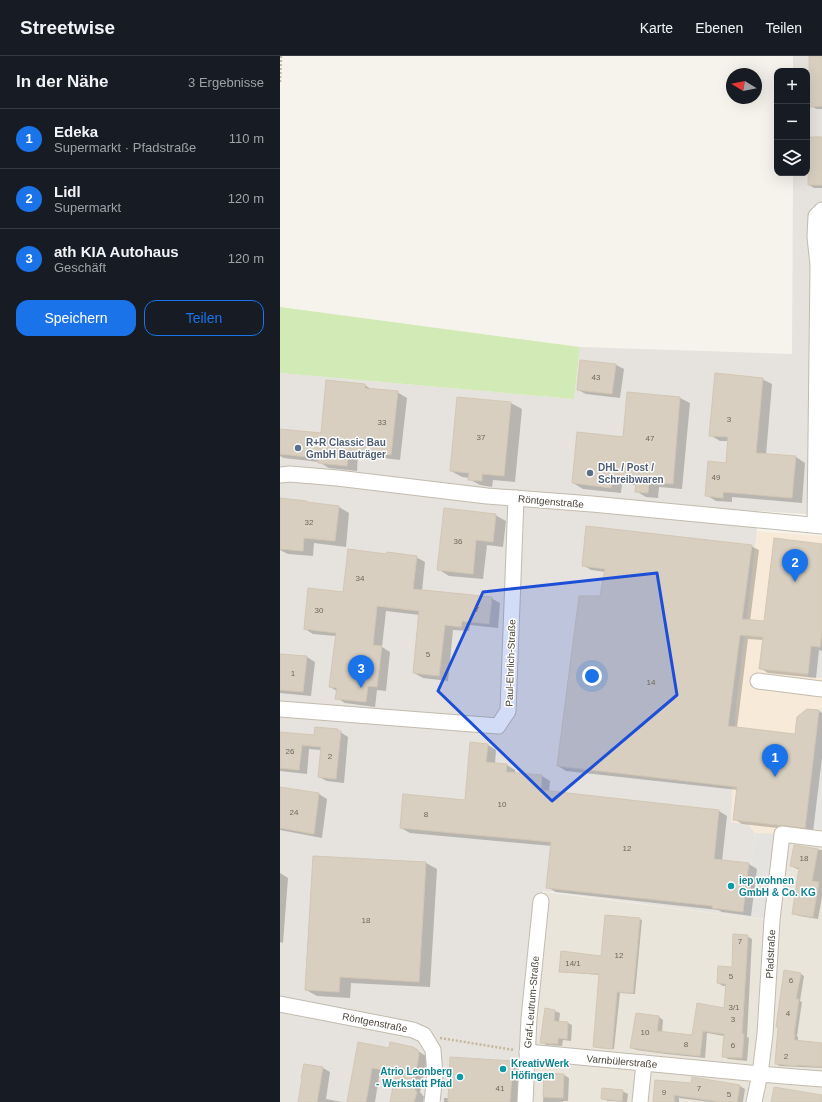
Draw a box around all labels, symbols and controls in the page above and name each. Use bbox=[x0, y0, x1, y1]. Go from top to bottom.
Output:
text: Streetwise bbox=[20, 17, 115, 38]
text: Karte bbox=[640, 20, 673, 36]
text: Ebenen bbox=[695, 20, 743, 36]
text: Teilen bbox=[765, 20, 802, 36]
north arrow bbox=[726, 68, 762, 104]
map controls bbox=[774, 68, 810, 176]
button: + bbox=[774, 68, 810, 104]
text: In der Nähe bbox=[16, 72, 109, 91]
text: 3 Ergebnisse bbox=[188, 75, 264, 90]
button: − bbox=[774, 104, 810, 140]
text: Edeka bbox=[54, 123, 98, 140]
text: 1 bbox=[25, 131, 33, 146]
text: 110 m bbox=[229, 131, 264, 146]
text: Supermarkt · Pfadstraße bbox=[54, 140, 196, 155]
button: layers bbox=[774, 140, 810, 176]
text: Lidl bbox=[54, 183, 81, 200]
text: 2 bbox=[25, 191, 33, 206]
text: 120 m bbox=[228, 191, 264, 206]
text: Supermarkt bbox=[54, 200, 121, 215]
text: ath KIA Autohaus bbox=[54, 243, 179, 260]
text: 3 bbox=[25, 251, 33, 266]
text: 120 m bbox=[228, 251, 264, 266]
text: Geschäft bbox=[54, 260, 106, 275]
button: Speichern bbox=[16, 300, 136, 336]
button: Teilen bbox=[144, 300, 264, 336]
house number: 43 bbox=[592, 373, 601, 382]
house number: 3 bbox=[727, 415, 732, 424]
house number: 33 bbox=[378, 418, 387, 427]
house number: 37 bbox=[477, 433, 486, 442]
house number: 47 bbox=[646, 434, 655, 443]
place label: R+R Classic Bau GmbH Bauträger bbox=[306, 437, 386, 460]
marker: R+R Classic Bau GmbH Bauträger bbox=[293, 443, 303, 453]
place label: DHL / Post / Schreibwaren bbox=[598, 462, 664, 485]
marker: DHL / Post / Schreibwaren bbox=[585, 468, 595, 478]
house number: 49 bbox=[712, 473, 721, 482]
street label: Röntgenstraße bbox=[518, 493, 585, 510]
house number: 32 bbox=[305, 518, 314, 527]
house number: 36 bbox=[454, 537, 463, 546]
pin: 2 bbox=[782, 549, 808, 582]
house number: 34 bbox=[356, 574, 365, 583]
house number: 7 bbox=[475, 605, 480, 614]
house number: 30 bbox=[315, 606, 324, 615]
street label: Paul-Ehrlich-Straße bbox=[503, 619, 518, 707]
house number: 5 bbox=[426, 650, 431, 659]
pin: 3 bbox=[348, 655, 374, 688]
your location bbox=[582, 666, 602, 686]
house number: 1 bbox=[291, 669, 296, 678]
house number: 14 bbox=[647, 678, 656, 687]
pin: 1 bbox=[762, 744, 788, 777]
house number: 26 bbox=[286, 747, 295, 756]
house number: 2 bbox=[328, 752, 333, 761]
house number: 10 bbox=[498, 800, 507, 809]
house number: 24 bbox=[290, 808, 299, 817]
house number: 8 bbox=[424, 810, 429, 819]
house number: 12 bbox=[623, 844, 632, 853]
house number: 18 bbox=[800, 854, 809, 863]
place label: iep wohnen GmbH & Co. KG bbox=[739, 875, 816, 898]
marker: iep wohnen GmbH & Co. KG bbox=[726, 881, 736, 891]
house number: 18 bbox=[362, 916, 371, 925]
street label: Pfadstraße bbox=[764, 929, 777, 979]
house number: 7 bbox=[738, 937, 743, 946]
house number: 12 bbox=[615, 951, 624, 960]
street label: Graf-Leutrum-Straße bbox=[522, 955, 541, 1049]
house number: 14/1 bbox=[565, 959, 581, 968]
house number: 5 bbox=[729, 972, 734, 981]
house number: 6 bbox=[789, 976, 794, 985]
house number: 3/1 bbox=[728, 1003, 740, 1012]
house number: 4 bbox=[786, 1009, 791, 1018]
street label: Röntgenstraße bbox=[341, 1011, 409, 1034]
house number: 3 bbox=[731, 1015, 736, 1024]
house number: 10 bbox=[641, 1028, 650, 1037]
house number: 8 bbox=[684, 1040, 689, 1049]
house number: 6 bbox=[731, 1041, 736, 1050]
house number: 2 bbox=[784, 1052, 789, 1061]
street label: Varnbülerstraße bbox=[586, 1053, 658, 1070]
place label: KreativWerk Höfingen bbox=[511, 1058, 570, 1081]
marker: KreativWerk Höfingen bbox=[498, 1064, 508, 1074]
place label: Atrio Leonberg - Werkstatt Pfad bbox=[376, 1066, 452, 1089]
marker: Atrio Leonberg - Werkstatt Pfad bbox=[455, 1072, 465, 1082]
house number: 41 bbox=[496, 1084, 505, 1093]
house number: 7 bbox=[697, 1084, 702, 1093]
house number: 9 bbox=[662, 1088, 667, 1097]
house number: 5 bbox=[727, 1090, 732, 1099]

